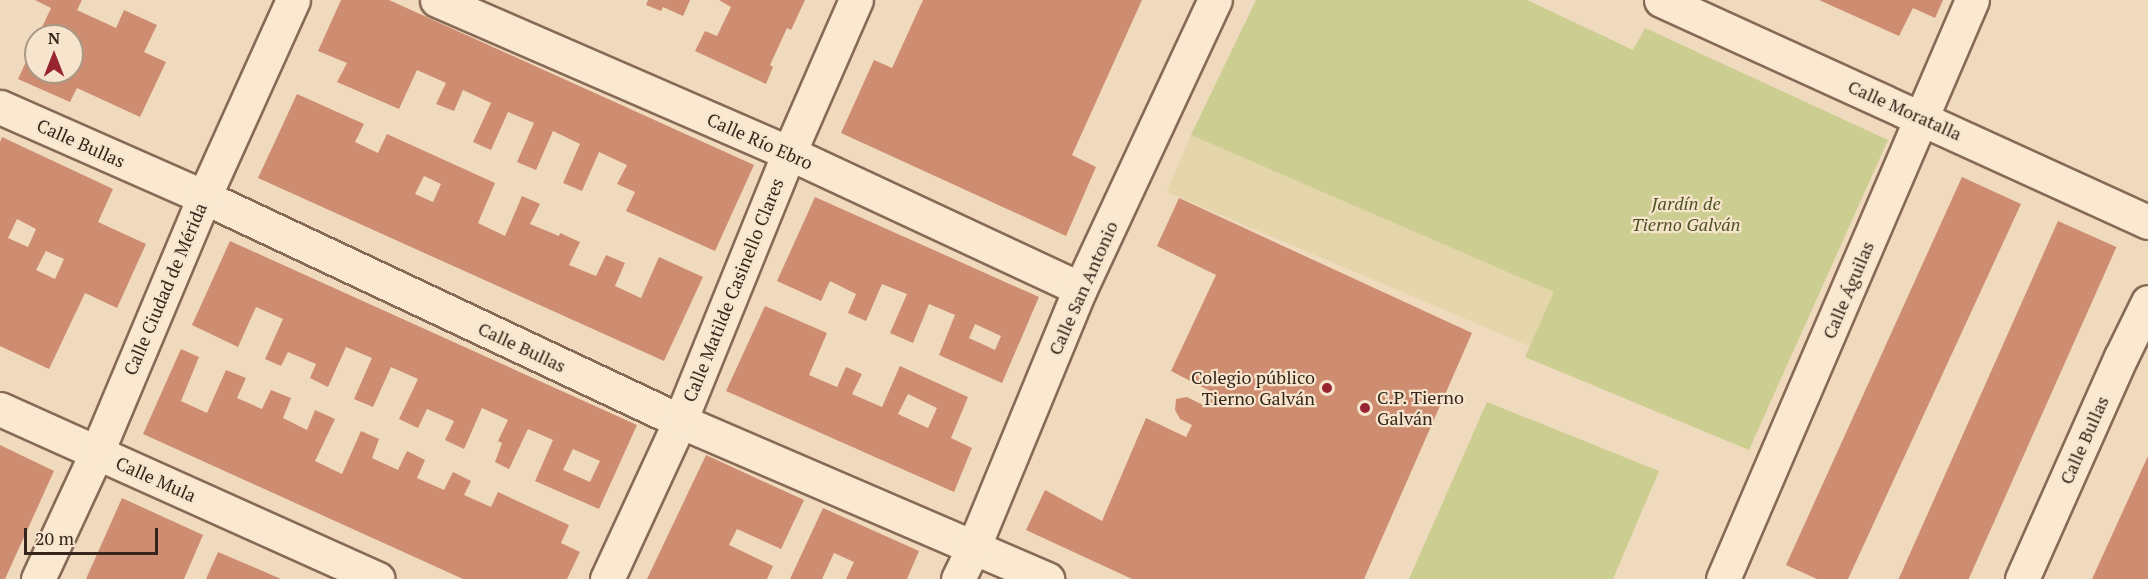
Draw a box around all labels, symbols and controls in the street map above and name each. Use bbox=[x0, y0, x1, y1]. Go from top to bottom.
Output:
north arrow bbox=[24, 24, 84, 84]
text: N bbox=[48, 27, 60, 49]
street label: Calle Moratalla bbox=[1845, 75, 1965, 145]
street label: Calle Río Ebro bbox=[704, 108, 816, 174]
street label: Calle Bullas bbox=[34, 114, 128, 172]
street label: Calle Matilde Casinello Clares bbox=[678, 175, 788, 405]
park label: Jardín de Tierno Galván bbox=[1631, 193, 1741, 236]
street label: Calle Ciudad de Mérida bbox=[119, 200, 211, 378]
street label: Calle San Antonio bbox=[1044, 218, 1122, 358]
street label: Calle Águilas bbox=[1818, 238, 1878, 342]
street label: Calle Bullas bbox=[475, 317, 569, 377]
place label: Colegio público Tierno Galván bbox=[1191, 367, 1315, 410]
marker: Colegio público Tierno Galván bbox=[1320, 381, 1334, 395]
place label: C.P. Tierno Galván bbox=[1377, 387, 1465, 430]
street label: Calle Bullas bbox=[2055, 393, 2113, 487]
marker: C.P. Tierno Galván bbox=[1358, 401, 1372, 415]
street label: Calle Mula bbox=[113, 452, 199, 506]
scale bar bbox=[27, 516, 160, 554]
text: 20 m bbox=[35, 526, 74, 550]

